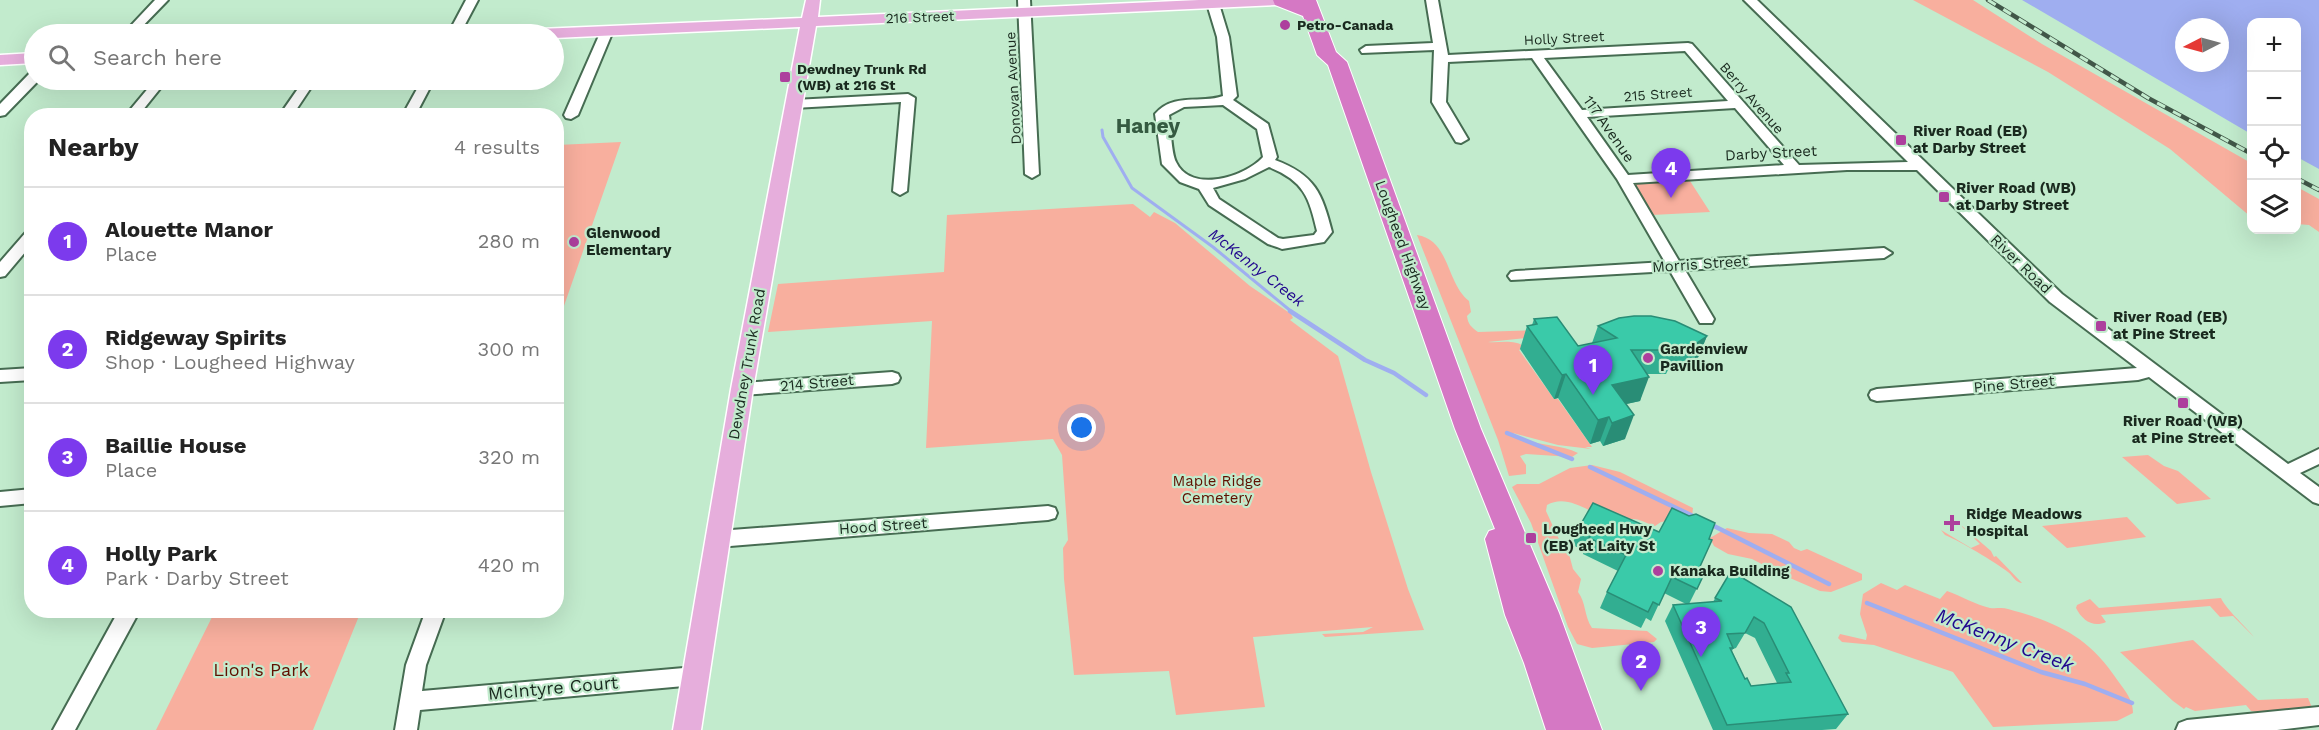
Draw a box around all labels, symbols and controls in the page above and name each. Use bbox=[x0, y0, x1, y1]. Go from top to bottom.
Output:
street label: 216 Street bbox=[885, 8, 955, 26]
place label: Petro-Canada bbox=[1297, 17, 1394, 33]
marker: Petro-Canada bbox=[1278, 18, 1292, 32]
north arrow bbox=[2175, 18, 2229, 72]
map controls bbox=[2247, 18, 2301, 234]
button: + bbox=[2247, 18, 2301, 72]
search box bbox=[24, 24, 564, 90]
street label: Holly Street bbox=[1523, 28, 1605, 48]
street label: Donovan Avenue bbox=[1002, 31, 1024, 145]
icon: search bbox=[45, 41, 78, 74]
text: Search here bbox=[93, 45, 222, 70]
street label: Berry Avenue bbox=[1717, 59, 1787, 137]
place label: Dewdney Trunk Rd (WB) at 216 St bbox=[797, 61, 927, 93]
marker: Dewdney Trunk Rd (WB) at 216 St bbox=[778, 70, 792, 84]
button: − bbox=[2247, 72, 2301, 126]
street label: 215 Street bbox=[1623, 84, 1693, 104]
street label: 117 Avenue bbox=[1579, 92, 1639, 166]
district label: Haney bbox=[1116, 113, 1180, 138]
place label: River Road (EB) at Darby Street bbox=[1913, 122, 2028, 157]
button: locate bbox=[2247, 126, 2301, 180]
text: Nearby bbox=[48, 132, 139, 162]
marker: River Road (EB) at Darby Street bbox=[1894, 133, 1908, 147]
text: 4 results bbox=[454, 135, 540, 159]
street label: Darby Street bbox=[1724, 142, 1818, 164]
pin: 4 bbox=[1652, 148, 1690, 198]
street label: Lougheed Highway bbox=[1371, 178, 1435, 312]
place label: River Road (WB) at Darby Street bbox=[1956, 179, 2076, 214]
button: layers bbox=[2247, 180, 2301, 234]
marker: River Road (WB) at Darby Street bbox=[1937, 190, 1951, 204]
text: Alouette Manor bbox=[105, 217, 273, 242]
place label: Glenwood Elementary bbox=[586, 224, 672, 259]
water label: McKenny Creek bbox=[1205, 224, 1309, 311]
text: 1 bbox=[63, 229, 72, 253]
text: 280 m bbox=[478, 229, 540, 253]
street label: River Road bbox=[1987, 230, 2055, 298]
marker: Glenwood Elementary bbox=[567, 235, 581, 249]
text: Place bbox=[105, 242, 157, 266]
street label: Morris Street bbox=[1651, 252, 1749, 276]
street label: Dewdney Trunk Road bbox=[725, 287, 769, 441]
place label: River Road (EB) at Pine Street bbox=[2113, 308, 2228, 343]
marker: River Road (EB) at Pine Street bbox=[2094, 319, 2108, 333]
text: Ridgeway Spirits bbox=[105, 325, 287, 350]
text: 2 bbox=[62, 337, 73, 361]
text: 300 m bbox=[478, 337, 540, 361]
place label: Gardenview Pavillion bbox=[1660, 340, 1748, 375]
pin: 1 bbox=[1574, 346, 1612, 395]
text: Shop · Lougheed Highway bbox=[105, 350, 355, 374]
marker: Gardenview Pavillion bbox=[1641, 351, 1655, 365]
street label: 214 Street bbox=[779, 371, 855, 395]
street label: Pine Street bbox=[1973, 371, 2056, 397]
marker: River Road (WB) at Pine Street bbox=[2176, 396, 2190, 410]
place label: River Road (WB) at Pine Street bbox=[2123, 412, 2243, 447]
your location bbox=[1067, 413, 1096, 442]
text: Baillie House bbox=[105, 433, 246, 458]
text: 3 bbox=[62, 445, 73, 469]
text: 320 m bbox=[478, 445, 540, 469]
text: Place bbox=[105, 458, 157, 482]
park label: Maple Ridge Cemetery bbox=[1173, 472, 1261, 507]
place label: Ridge Meadows Hospital bbox=[1966, 505, 2082, 540]
street label: Hood Street bbox=[838, 514, 929, 538]
marker: Ridge Meadows Hospital bbox=[1943, 514, 1961, 532]
place label: Lougheed Hwy (EB) at Laity St bbox=[1543, 520, 1655, 555]
marker: Lougheed Hwy (EB) at Laity St bbox=[1524, 531, 1538, 545]
text: Holly Park bbox=[105, 541, 217, 566]
text: 4 bbox=[61, 553, 74, 577]
text: 420 m bbox=[478, 553, 540, 577]
place label: Kanaka Building bbox=[1670, 562, 1790, 580]
marker: Kanaka Building bbox=[1651, 564, 1665, 578]
text: Park · Darby Street bbox=[105, 566, 289, 590]
water label: McKenny Creek bbox=[1933, 603, 2078, 678]
pin: 3 bbox=[1682, 608, 1720, 657]
pin: 2 bbox=[1622, 642, 1660, 691]
park label: Lion's Park bbox=[213, 659, 309, 680]
street label: McIntyre Court bbox=[487, 671, 619, 704]

